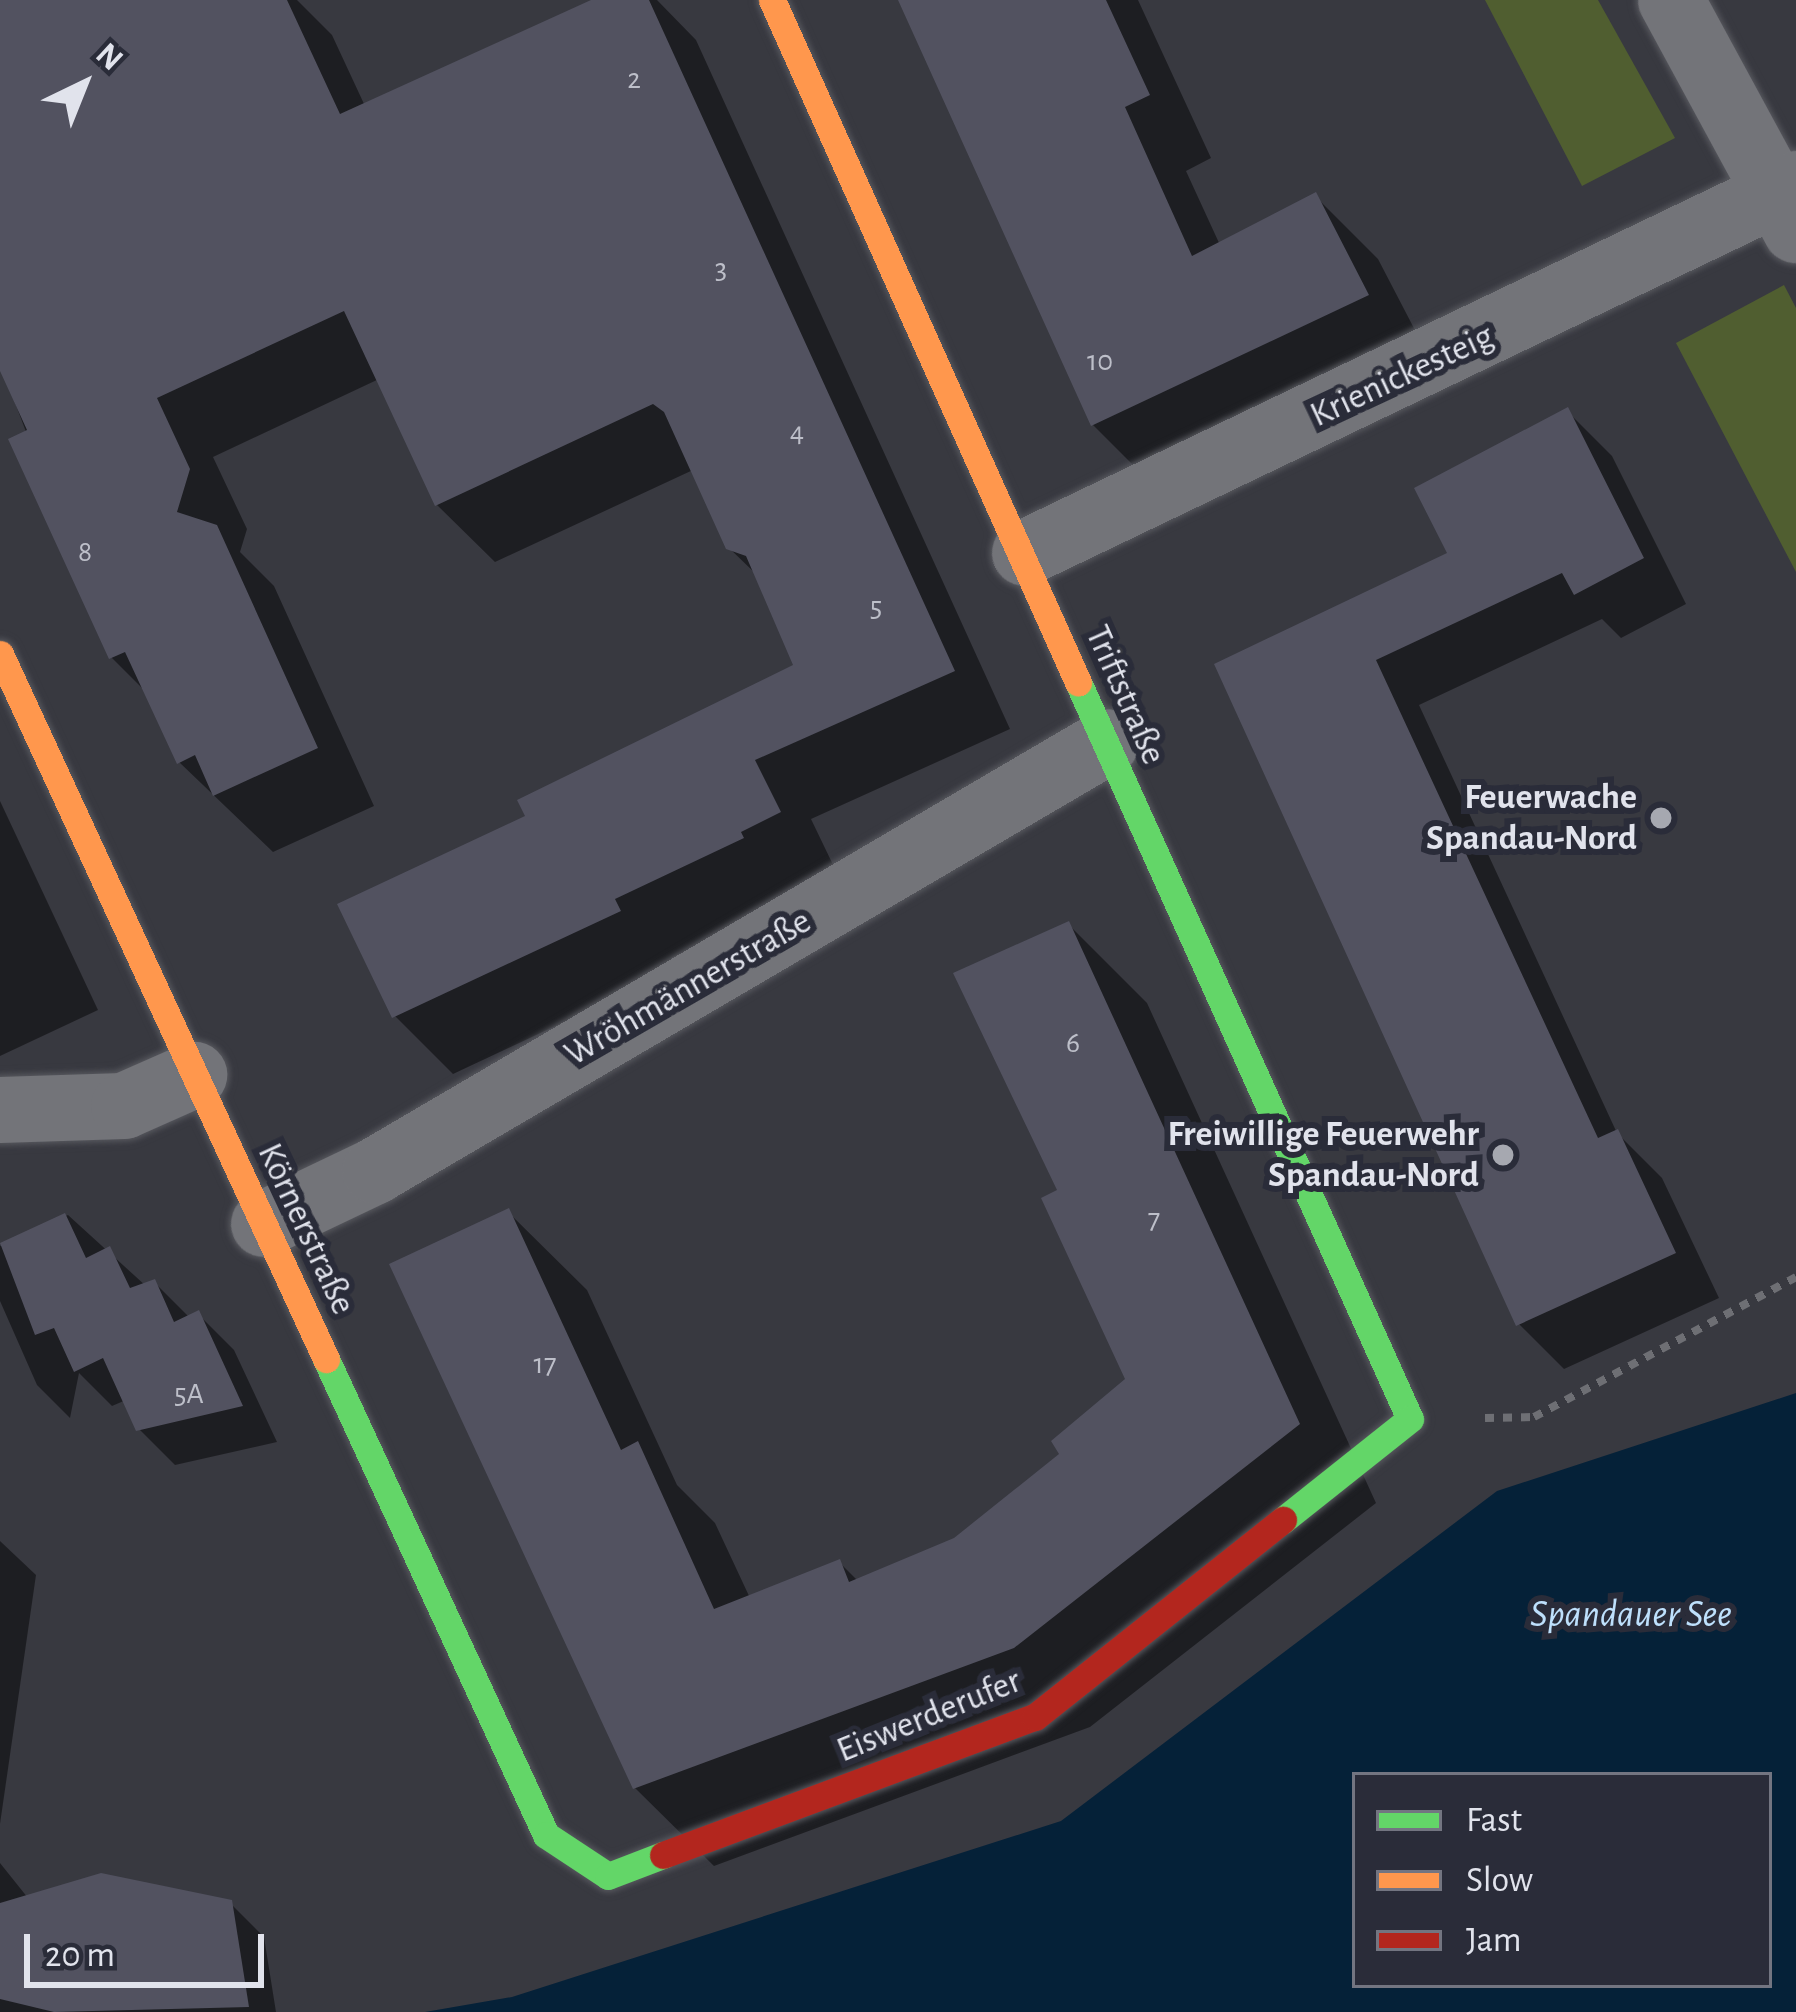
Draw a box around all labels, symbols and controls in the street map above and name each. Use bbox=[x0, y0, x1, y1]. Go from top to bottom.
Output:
north arrow bbox=[24, 24, 144, 144]
text: N bbox=[89, 37, 129, 77]
house number: 2 bbox=[627, 61, 641, 97]
house number: 3 bbox=[715, 251, 727, 287]
street label: Krienickesteig bbox=[1304, 315, 1500, 437]
house number: 10 bbox=[1087, 343, 1113, 379]
house number: 4 bbox=[790, 414, 804, 450]
house number: 8 bbox=[78, 534, 92, 570]
house number: 5 bbox=[870, 589, 882, 625]
street label: Triftstraße bbox=[1075, 619, 1175, 771]
place label: Feuerwache Spandau-Nord bbox=[1426, 775, 1637, 860]
marker: Feuerwache Spandau-Nord bbox=[1648, 805, 1674, 831]
street label: Wröhmännerstraße bbox=[557, 900, 819, 1076]
house number: 6 bbox=[1066, 1025, 1080, 1061]
place label: Freiwillige Feuerwehr Spandau-Nord bbox=[1167, 1112, 1479, 1197]
street label: Körnerstraße bbox=[248, 1137, 364, 1321]
marker: Freiwillige Feuerwehr Spandau-Nord bbox=[1490, 1142, 1516, 1168]
house number: 7 bbox=[1148, 1201, 1160, 1237]
house number: 17 bbox=[534, 1346, 556, 1382]
house number: 5A bbox=[174, 1376, 204, 1412]
water label: Spandauer See bbox=[1530, 1592, 1732, 1638]
street label: Eiswerderufer bbox=[831, 1660, 1027, 1772]
legend bbox=[1352, 1772, 1772, 1988]
text: Fast bbox=[1466, 1802, 1522, 1838]
text: Slow bbox=[1466, 1862, 1533, 1898]
scale bar bbox=[30, 1910, 270, 1984]
text: Jam bbox=[1466, 1922, 1522, 1958]
text: 20 m bbox=[45, 1937, 115, 1973]

